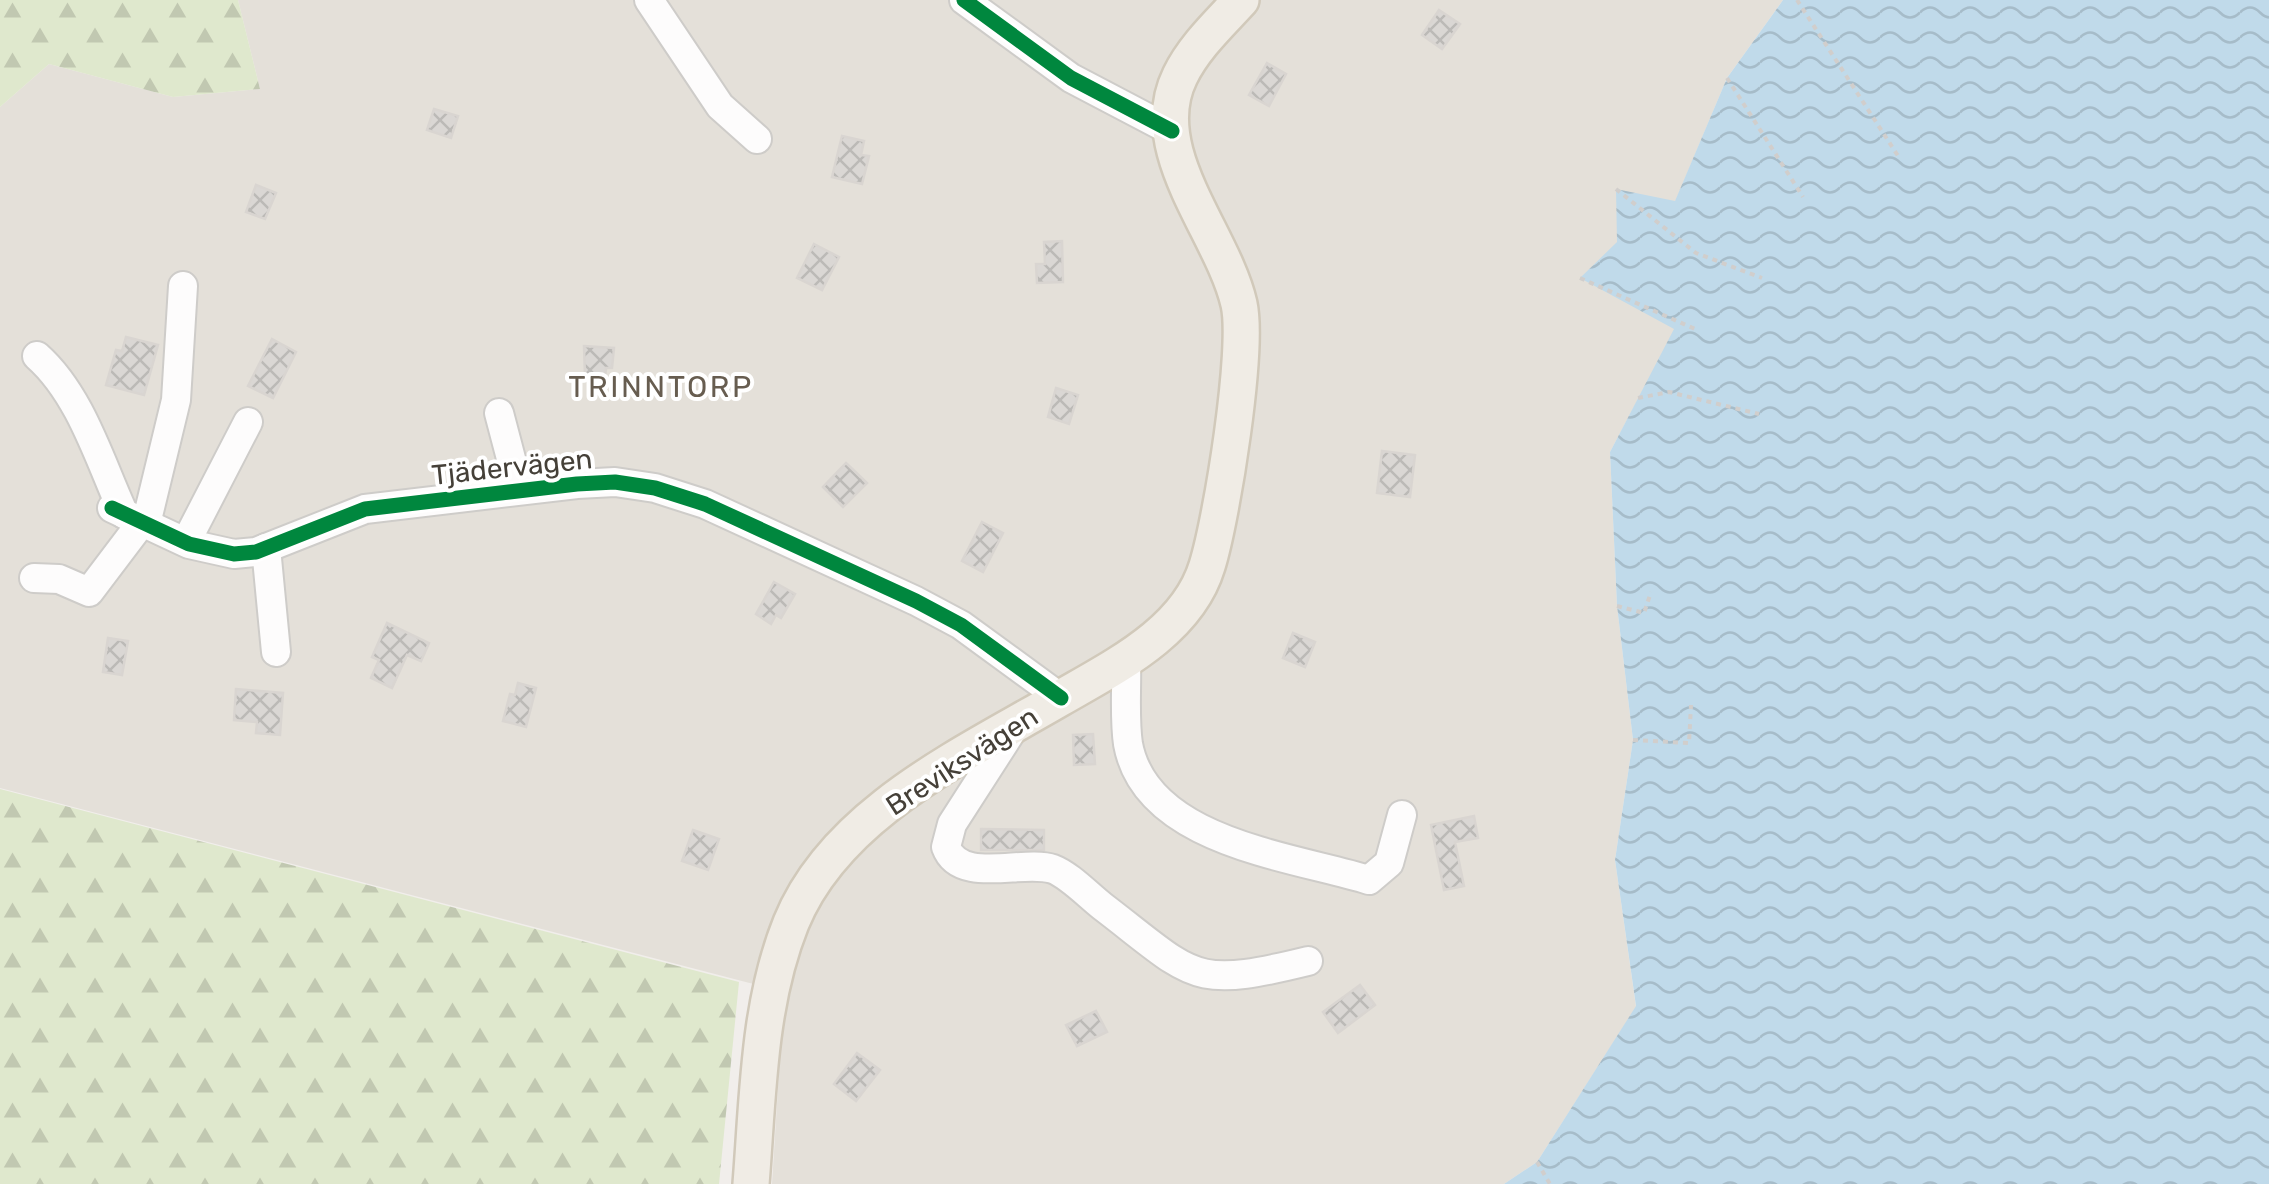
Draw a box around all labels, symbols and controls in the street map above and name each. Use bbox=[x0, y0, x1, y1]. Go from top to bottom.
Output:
district label: TRINNTORP bbox=[568, 369, 754, 405]
street label: Tjädervägen bbox=[430, 442, 594, 492]
street label: Breviksvägen bbox=[880, 700, 1044, 822]

